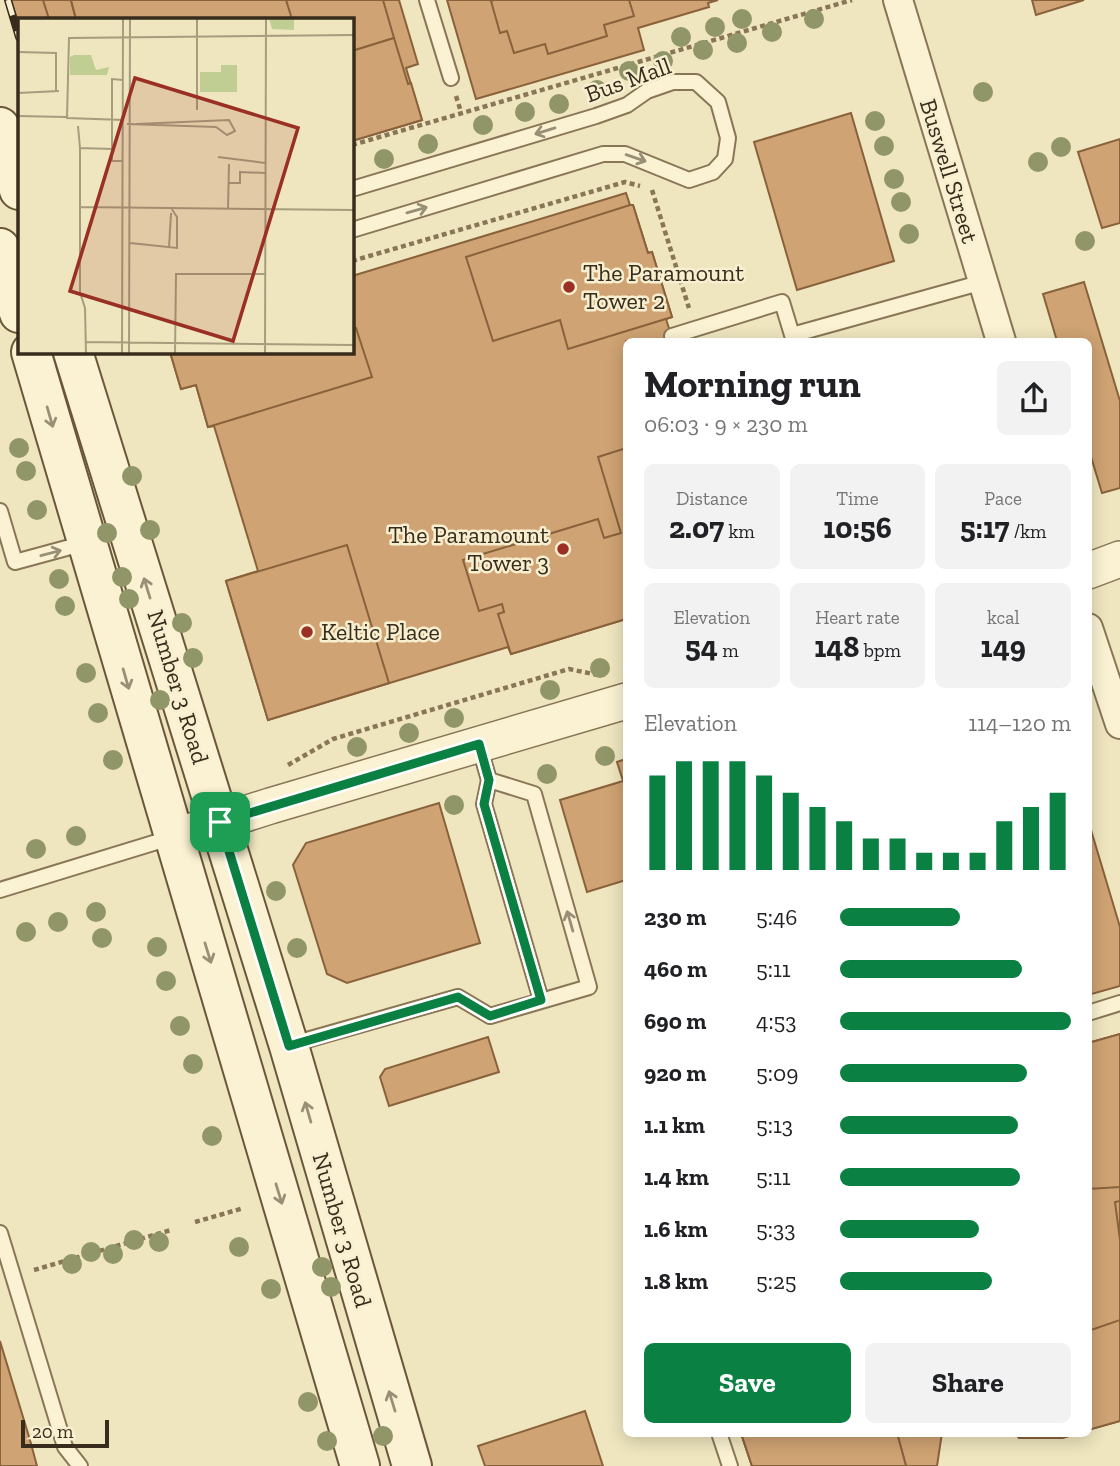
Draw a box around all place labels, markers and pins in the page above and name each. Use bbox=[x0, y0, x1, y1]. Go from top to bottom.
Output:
place label: The Paramount Tower 2 bbox=[583, 258, 744, 315]
marker: The Paramount Tower 2 bbox=[561, 279, 577, 295]
place label: The Paramount Tower 3 bbox=[388, 520, 549, 577]
marker: The Paramount Tower 3 bbox=[555, 541, 571, 557]
place label: Keltic Place bbox=[321, 617, 440, 646]
marker: Keltic Place bbox=[299, 624, 315, 640]
pin bbox=[190, 792, 250, 852]

